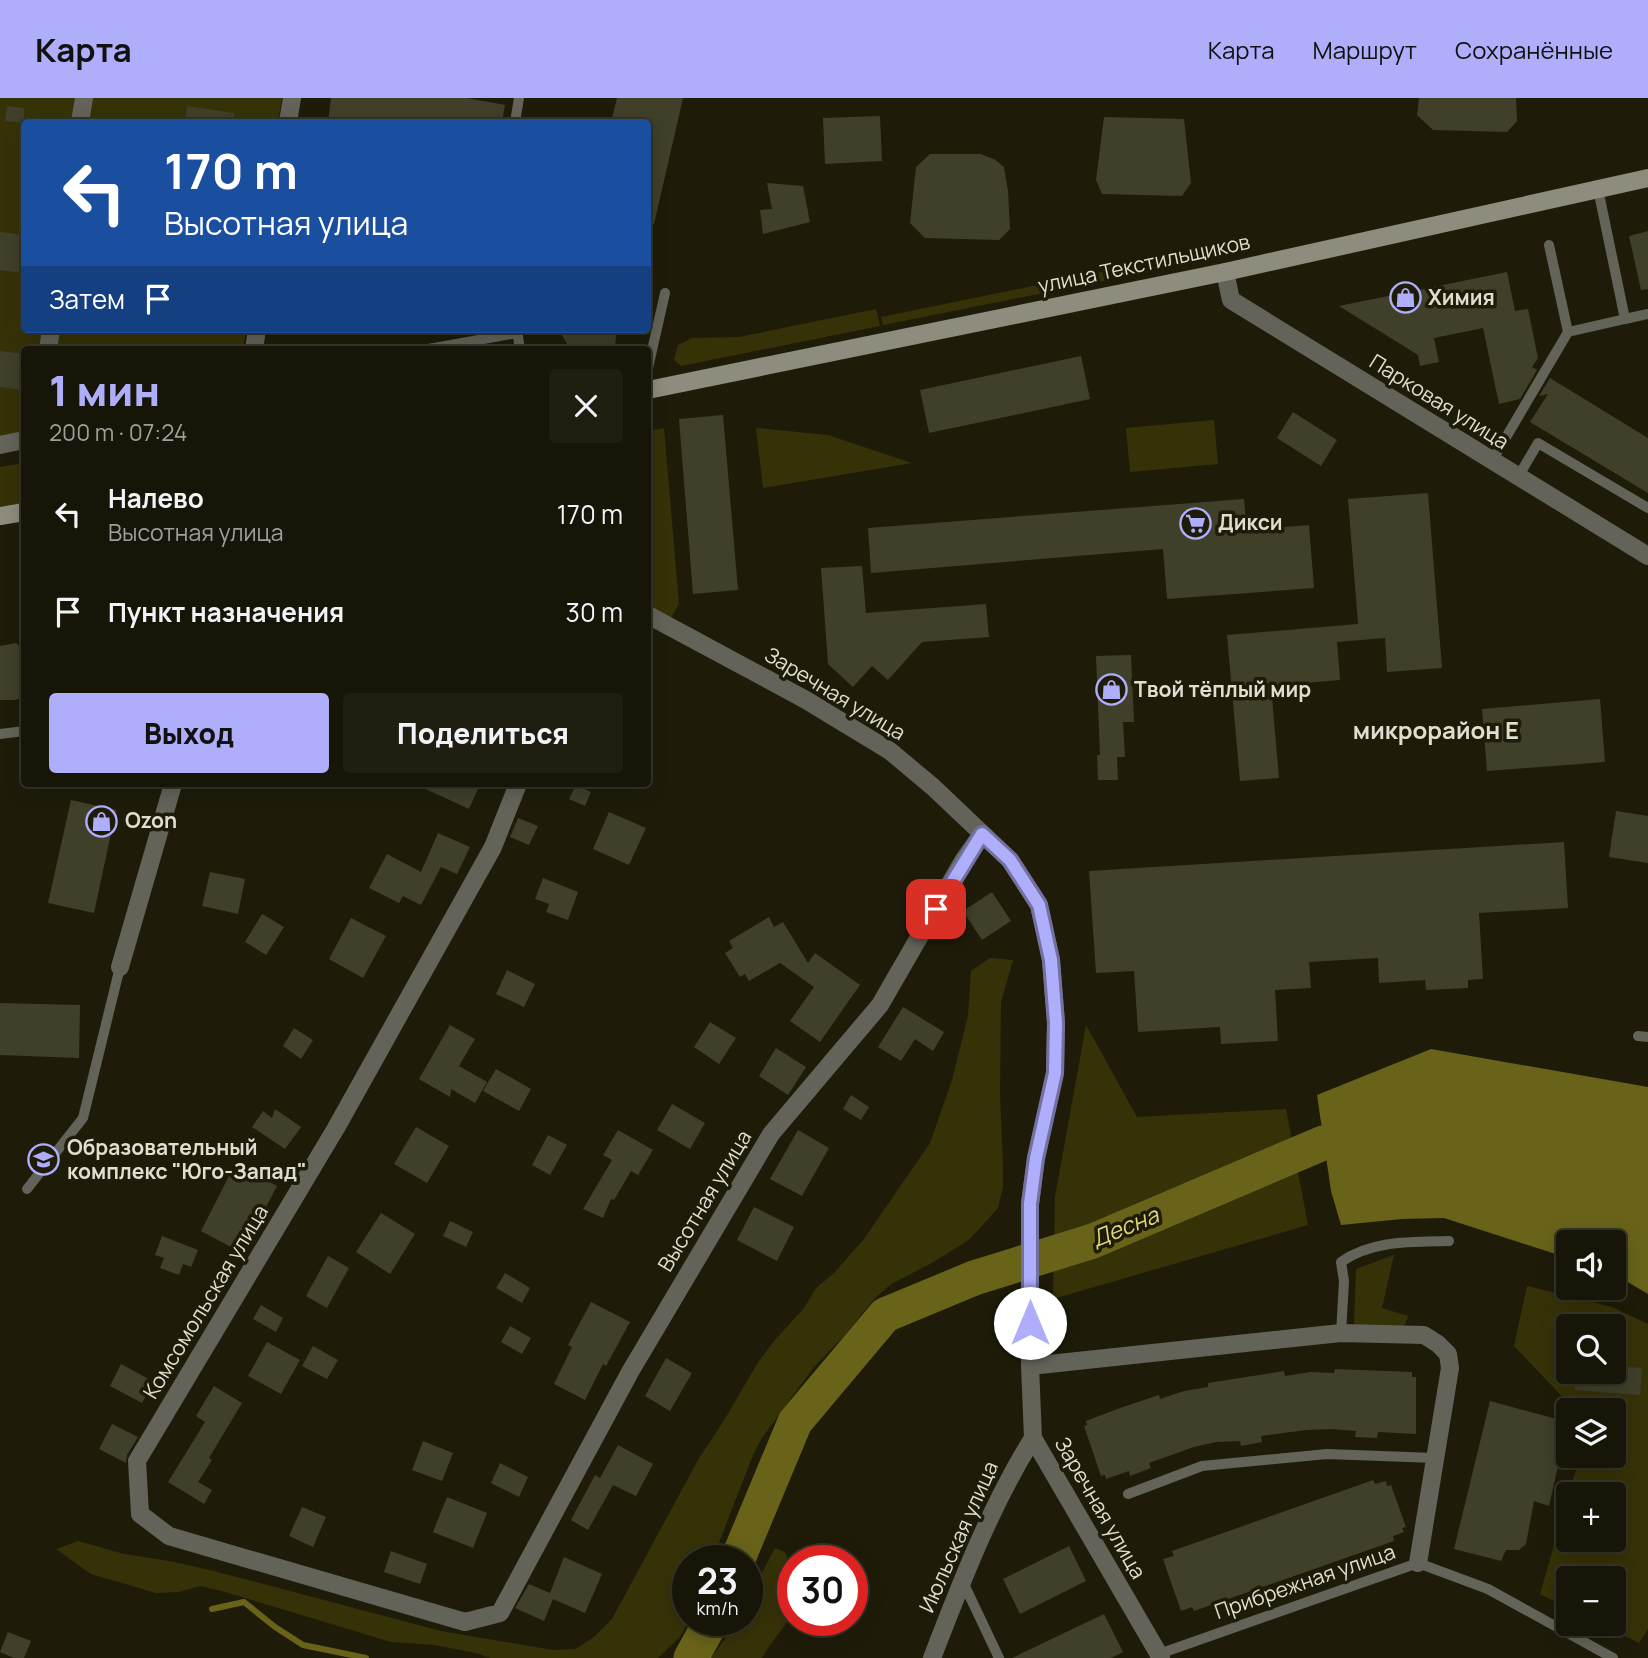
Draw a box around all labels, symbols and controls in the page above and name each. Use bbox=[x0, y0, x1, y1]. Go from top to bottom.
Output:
text: Карта bbox=[35, 27, 132, 72]
text: Карта bbox=[1208, 33, 1275, 66]
text: Маршрут bbox=[1313, 33, 1417, 66]
text: Сохранённые bbox=[1455, 33, 1613, 66]
text: 170 m bbox=[164, 137, 298, 204]
icon: left bbox=[49, 147, 140, 238]
text: Высотная улица bbox=[164, 201, 408, 245]
street label: улица Текстильщиков bbox=[1035, 227, 1252, 299]
icon: arrive bbox=[139, 280, 177, 318]
text: Затем bbox=[49, 281, 125, 317]
shop icon: Химия bbox=[1388, 281, 1422, 315]
place label: Химия bbox=[1428, 283, 1495, 311]
street label: Парковая улица bbox=[1365, 347, 1514, 455]
text: 1 мин bbox=[49, 361, 160, 419]
button: close bbox=[549, 369, 623, 443]
text: 200 m · 07:24 bbox=[49, 416, 187, 448]
text: Налево bbox=[108, 480, 204, 516]
icon: left bbox=[49, 495, 87, 533]
text: 170 m bbox=[557, 496, 623, 532]
supermarket icon: Дикси bbox=[1178, 506, 1212, 540]
place label: Дикси bbox=[1218, 508, 1283, 536]
text: Высотная улица bbox=[108, 516, 284, 548]
icon: arrive bbox=[49, 593, 87, 631]
text: Пункт назначения bbox=[108, 594, 344, 630]
text: 30 m bbox=[566, 594, 623, 630]
street label: Заречная улица bbox=[760, 640, 911, 746]
shop icon: Твой тёплый мир bbox=[1094, 673, 1128, 707]
place label: Твой тёплый мир bbox=[1134, 675, 1311, 703]
button: Выход bbox=[49, 693, 329, 773]
button: Поделиться bbox=[343, 693, 623, 773]
district label: микрорайон Е bbox=[1353, 713, 1519, 746]
shop icon: Ozon bbox=[85, 804, 119, 838]
place label: Ozon bbox=[125, 806, 177, 834]
pin bbox=[906, 879, 966, 939]
icon: arrive bbox=[917, 890, 955, 928]
street label: Высотная улица bbox=[651, 1125, 757, 1276]
place label: Образовательный комплекс "Юго-Запад" bbox=[67, 1133, 307, 1185]
school or university icon: Образовательный комплекс "Юго-Запад" bbox=[27, 1143, 61, 1177]
water label: Десна bbox=[1086, 1198, 1164, 1254]
street label: Комсомольская улица bbox=[136, 1199, 274, 1404]
map controls bbox=[1556, 1230, 1626, 1636]
button: sound bbox=[1556, 1230, 1626, 1300]
position arrow bbox=[993, 1286, 1067, 1360]
button: search bbox=[1556, 1314, 1626, 1384]
button: layers bbox=[1556, 1398, 1626, 1468]
street label: Заречная улица bbox=[1049, 1431, 1153, 1584]
street label: Июльская улица bbox=[912, 1456, 1004, 1617]
button: + bbox=[1556, 1482, 1626, 1552]
street label: Прибрежная улица bbox=[1211, 1537, 1399, 1625]
speed limit sign: 30 bbox=[777, 1545, 868, 1636]
text: 23 bbox=[697, 1557, 738, 1605]
button: − bbox=[1556, 1566, 1626, 1636]
text: km/h bbox=[697, 1596, 738, 1620]

